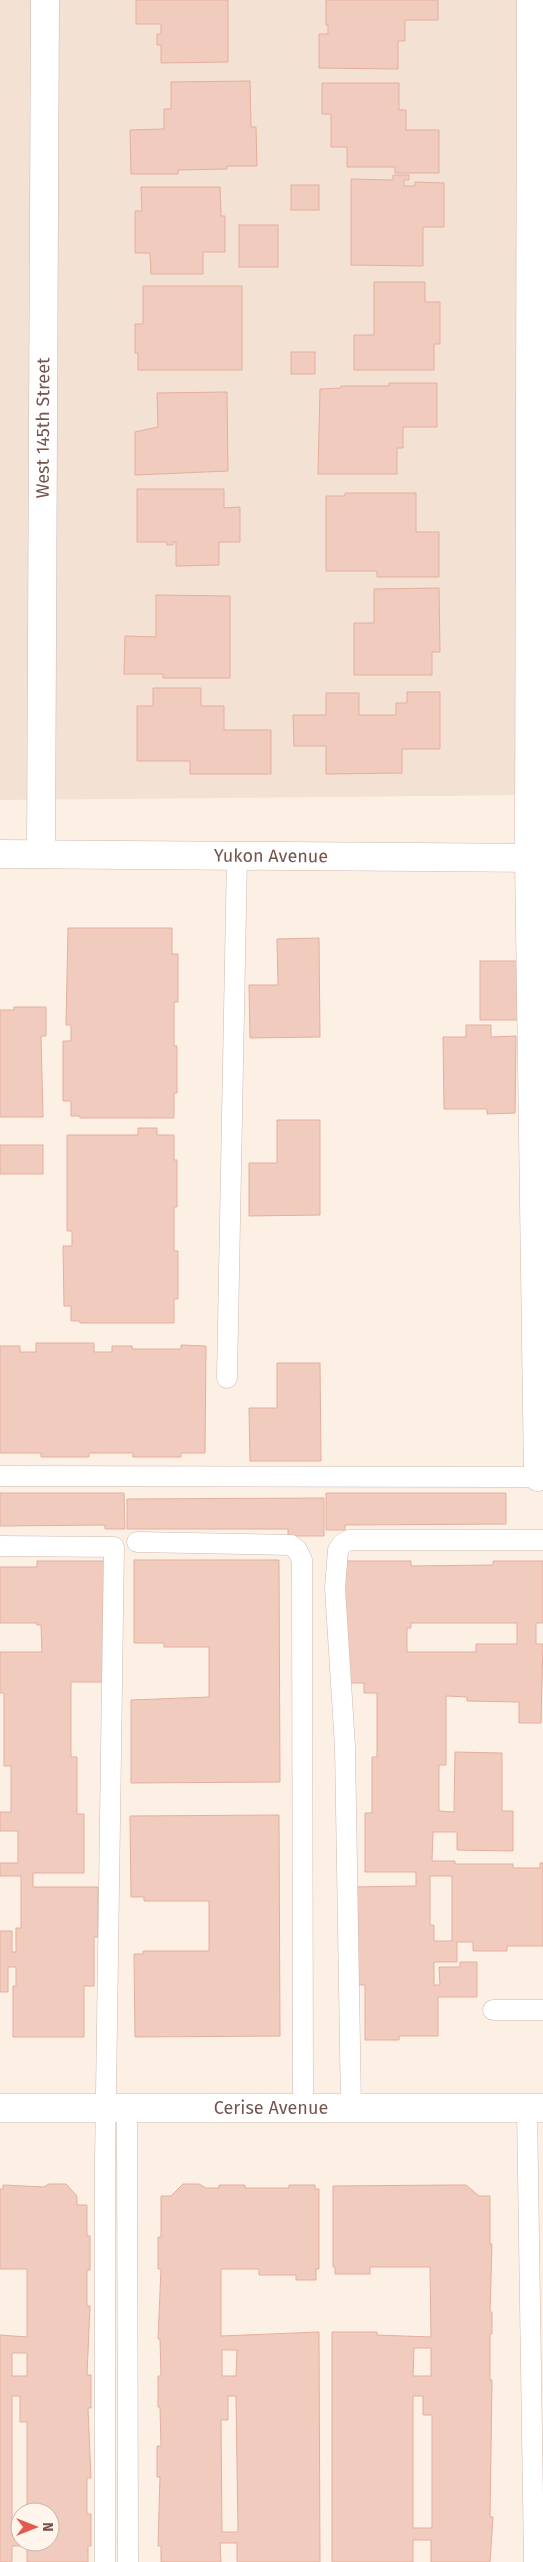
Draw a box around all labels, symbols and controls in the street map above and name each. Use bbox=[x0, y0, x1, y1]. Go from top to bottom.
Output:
street label: West 145th Street bbox=[32, 357, 54, 499]
street label: Yukon Avenue bbox=[214, 845, 328, 867]
street label: Cerise Avenue bbox=[214, 2097, 328, 2119]
north arrow bbox=[10, 2502, 60, 2552]
text: N bbox=[39, 2522, 56, 2532]

